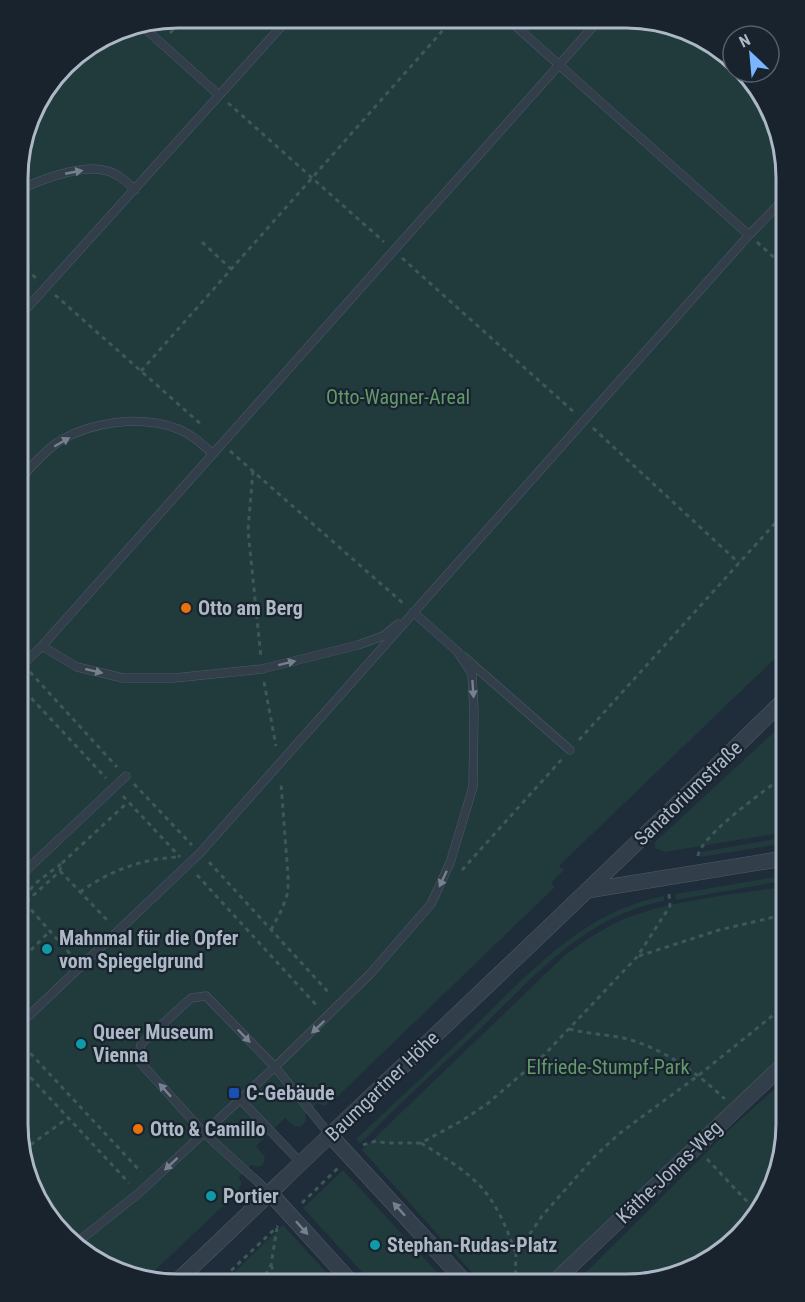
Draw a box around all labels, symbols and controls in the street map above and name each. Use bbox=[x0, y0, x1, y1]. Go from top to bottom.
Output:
north arrow bbox=[721, 24, 781, 84]
text: N bbox=[736, 30, 753, 52]
one-way arrow bbox=[65, 167, 84, 176]
park label: Otto-Wagner-Areal bbox=[326, 385, 470, 409]
one-way arrow bbox=[54, 436, 70, 447]
place label: Otto am Berg bbox=[198, 596, 303, 620]
marker: Otto am Berg bbox=[179, 601, 193, 615]
one-way arrow bbox=[278, 657, 297, 667]
one-way arrow bbox=[85, 667, 104, 677]
one-way arrow bbox=[468, 679, 478, 698]
street label: Sanatoriumstraße bbox=[629, 736, 747, 850]
one-way arrow bbox=[438, 870, 447, 887]
place label: Mahnmal für die Opfer vom Spiegelgrund bbox=[59, 926, 239, 973]
marker: Mahnmal für die Opfer vom Spiegelgrund bbox=[40, 942, 54, 956]
one-way arrow bbox=[311, 1019, 325, 1033]
place label: Queer Museum Vienna bbox=[93, 1020, 214, 1067]
street label: Baumgartner Höhe bbox=[320, 1026, 444, 1146]
one-way arrow bbox=[237, 1028, 251, 1042]
marker: Queer Museum Vienna bbox=[74, 1037, 88, 1051]
park label: Elfriede-Stumpf-Park bbox=[526, 1055, 690, 1079]
place label: C-Gebäude bbox=[246, 1081, 335, 1105]
one-way arrow bbox=[158, 1082, 172, 1097]
marker: C-Gebäude bbox=[227, 1086, 241, 1100]
street label: Käthe-Jonas-Weg bbox=[611, 1116, 727, 1228]
place label: Otto & Camillo bbox=[150, 1117, 266, 1141]
marker: Otto & Camillo bbox=[131, 1122, 145, 1136]
one-way arrow bbox=[163, 1157, 178, 1171]
place label: Portier bbox=[223, 1184, 279, 1208]
marker: Portier bbox=[204, 1189, 218, 1203]
one-way arrow bbox=[393, 1202, 406, 1217]
one-way arrow bbox=[295, 1220, 309, 1235]
place label: Stephan-Rudas-Platz bbox=[387, 1233, 557, 1257]
marker: Stephan-Rudas-Platz bbox=[368, 1238, 382, 1252]

